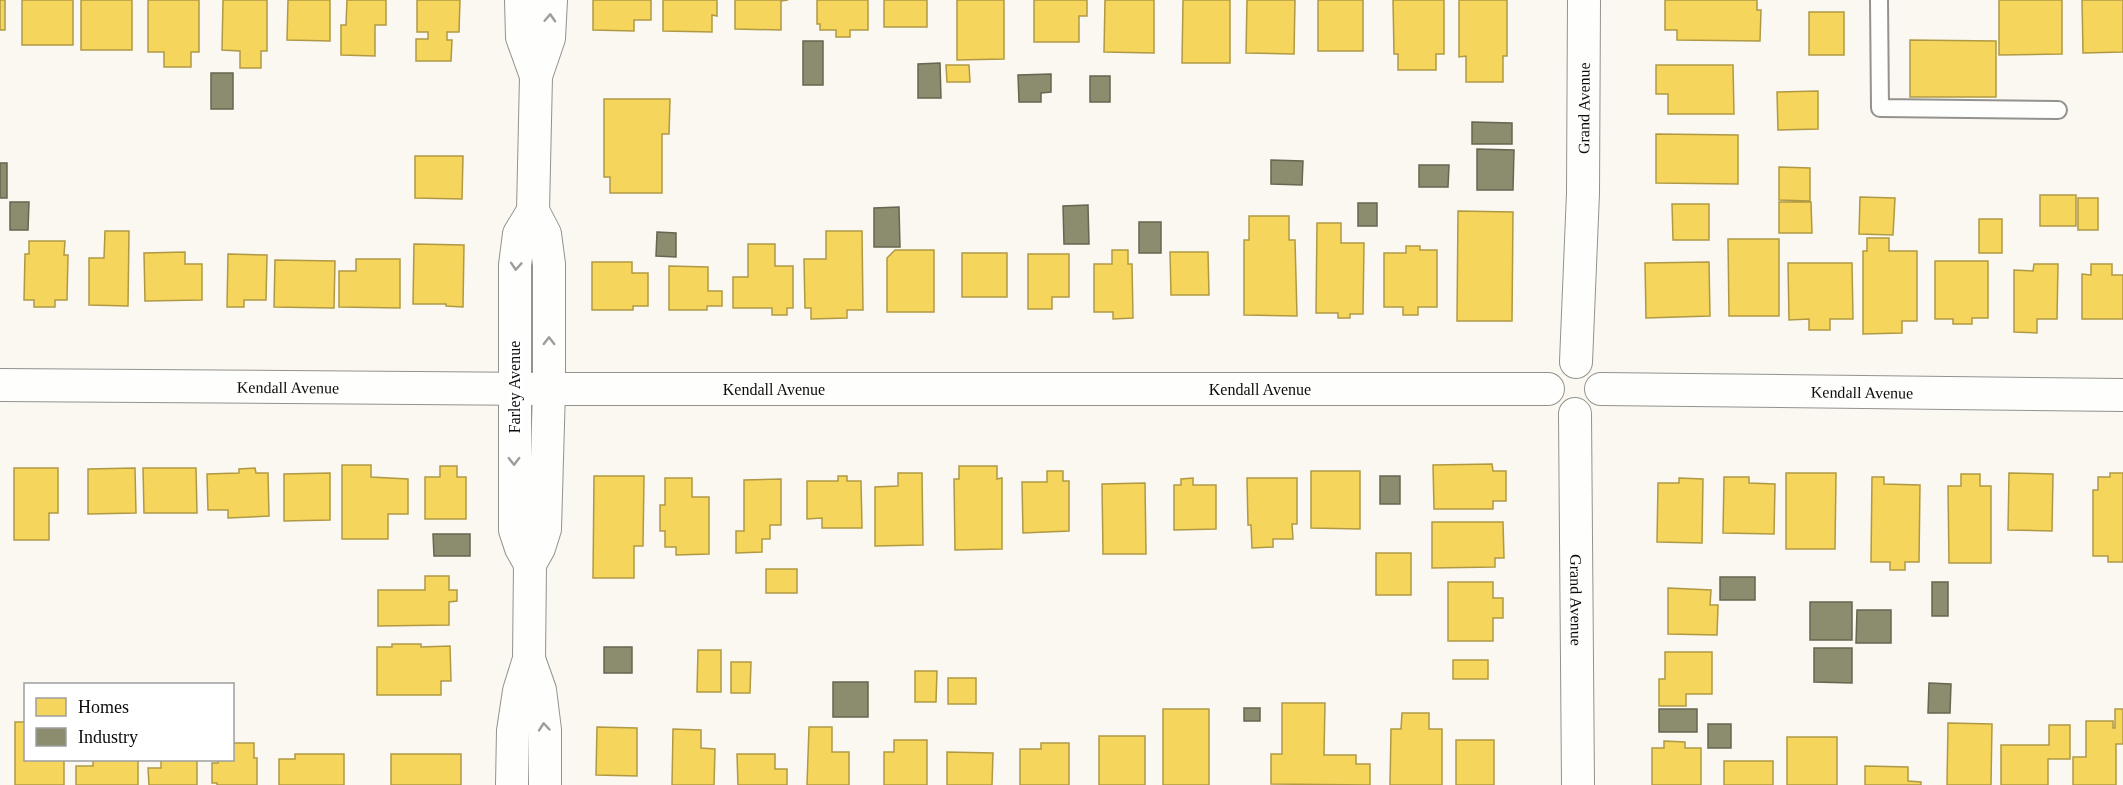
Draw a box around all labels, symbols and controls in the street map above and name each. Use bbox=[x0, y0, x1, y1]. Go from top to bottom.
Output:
one-way arrow bbox=[543, 14, 556, 23]
street label: Grand Avenue bbox=[1575, 62, 1592, 154]
one-way arrow bbox=[510, 262, 523, 271]
one-way arrow bbox=[543, 336, 555, 345]
street label: Farley Avenue bbox=[506, 341, 524, 433]
street label: Kendall Avenue bbox=[237, 378, 339, 396]
street label: Kendall Avenue bbox=[723, 381, 825, 398]
street label: Kendall Avenue bbox=[1209, 381, 1311, 398]
street label: Kendall Avenue bbox=[1811, 383, 1913, 401]
one-way arrow bbox=[508, 457, 521, 466]
street label: Grand Avenue bbox=[1568, 554, 1585, 646]
legend bbox=[24, 683, 234, 761]
text: Homes bbox=[78, 697, 129, 717]
one-way arrow bbox=[538, 722, 551, 731]
text: Industry bbox=[78, 727, 138, 747]

